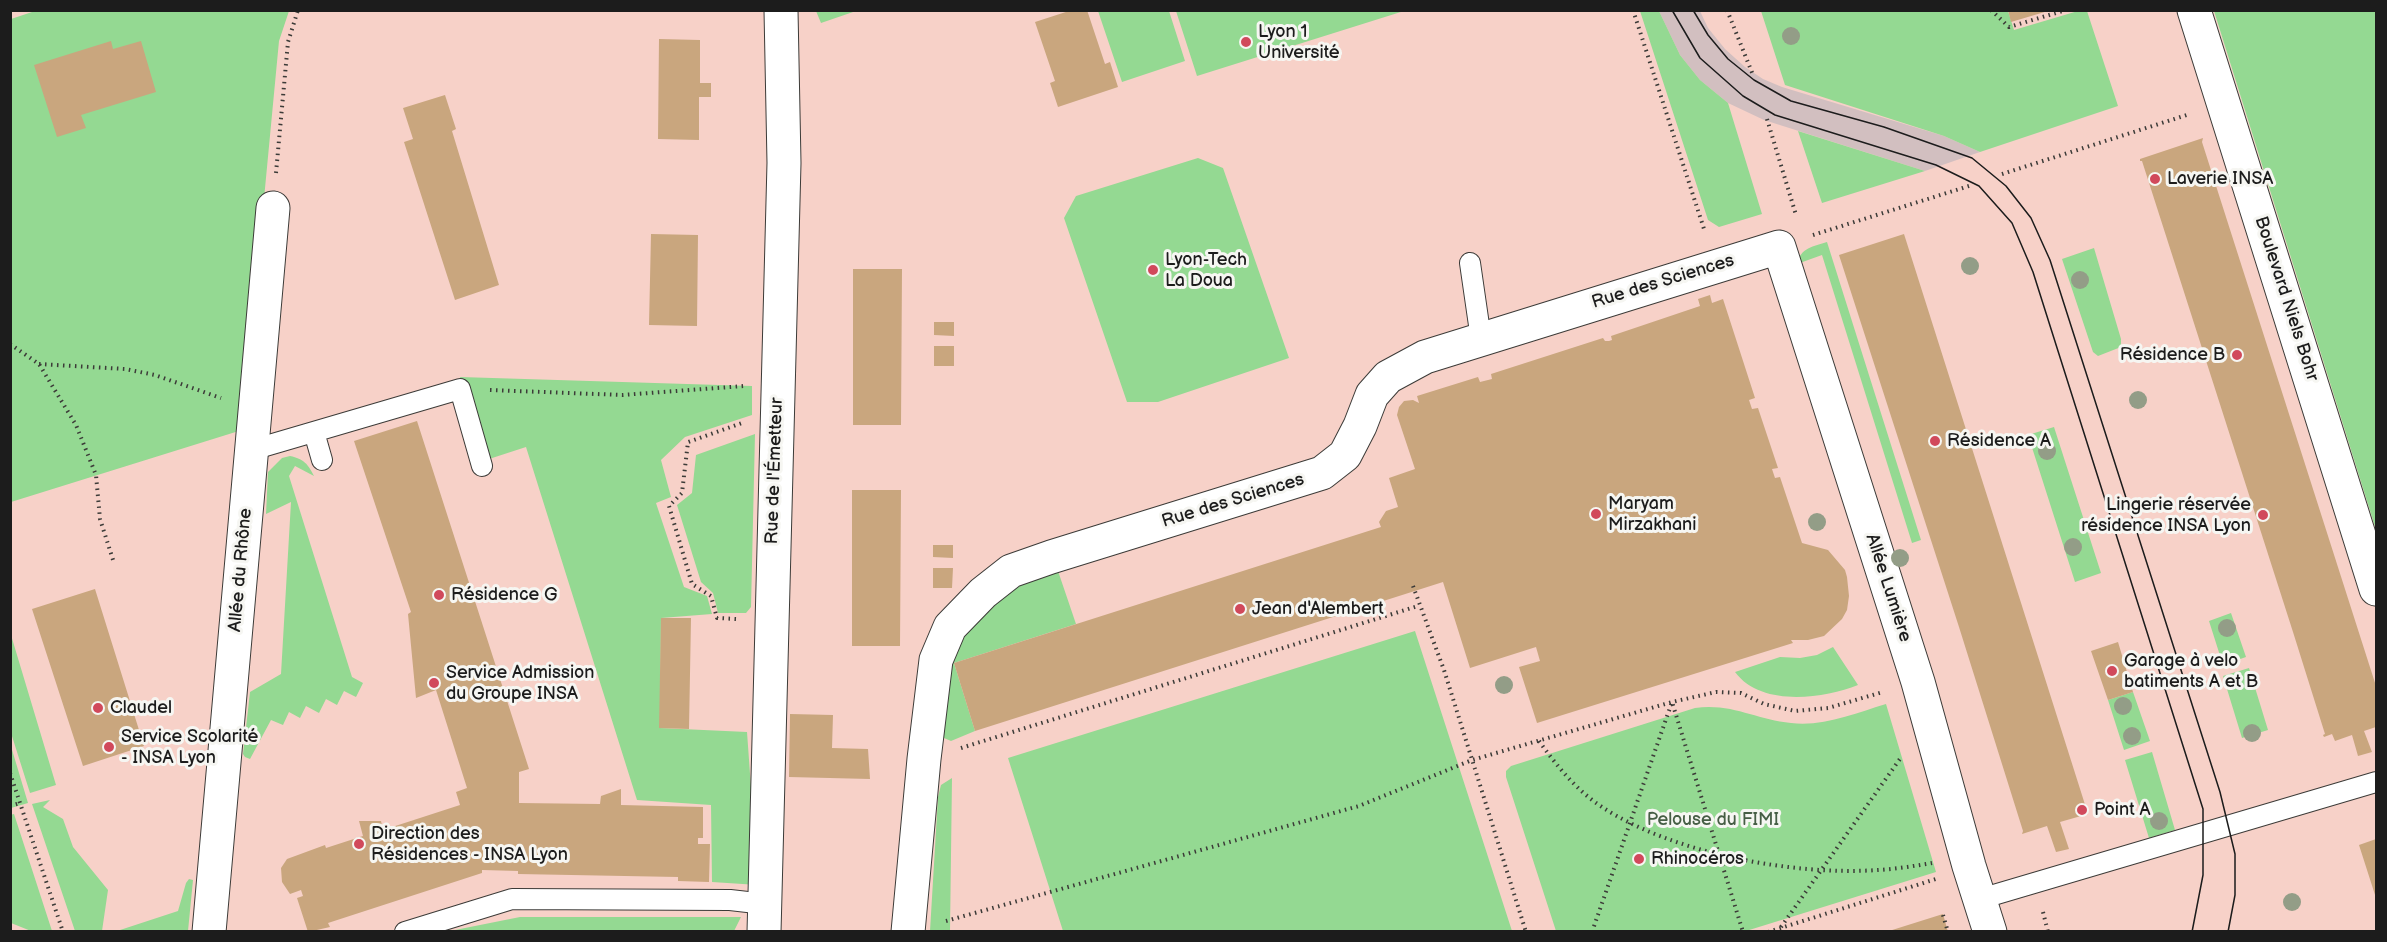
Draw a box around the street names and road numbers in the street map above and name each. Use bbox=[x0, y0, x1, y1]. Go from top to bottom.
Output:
street label: Boulevard Niels Bohr bbox=[2249, 214, 2323, 384]
street label: Rue des Sciences bbox=[1589, 250, 1737, 314]
street label: Rue de l'Émetteur bbox=[762, 397, 788, 545]
street label: Rue des Sciences bbox=[1159, 469, 1307, 533]
street label: Allée du Rhône bbox=[225, 507, 257, 633]
street label: Allée Lumière bbox=[1860, 531, 1916, 645]

